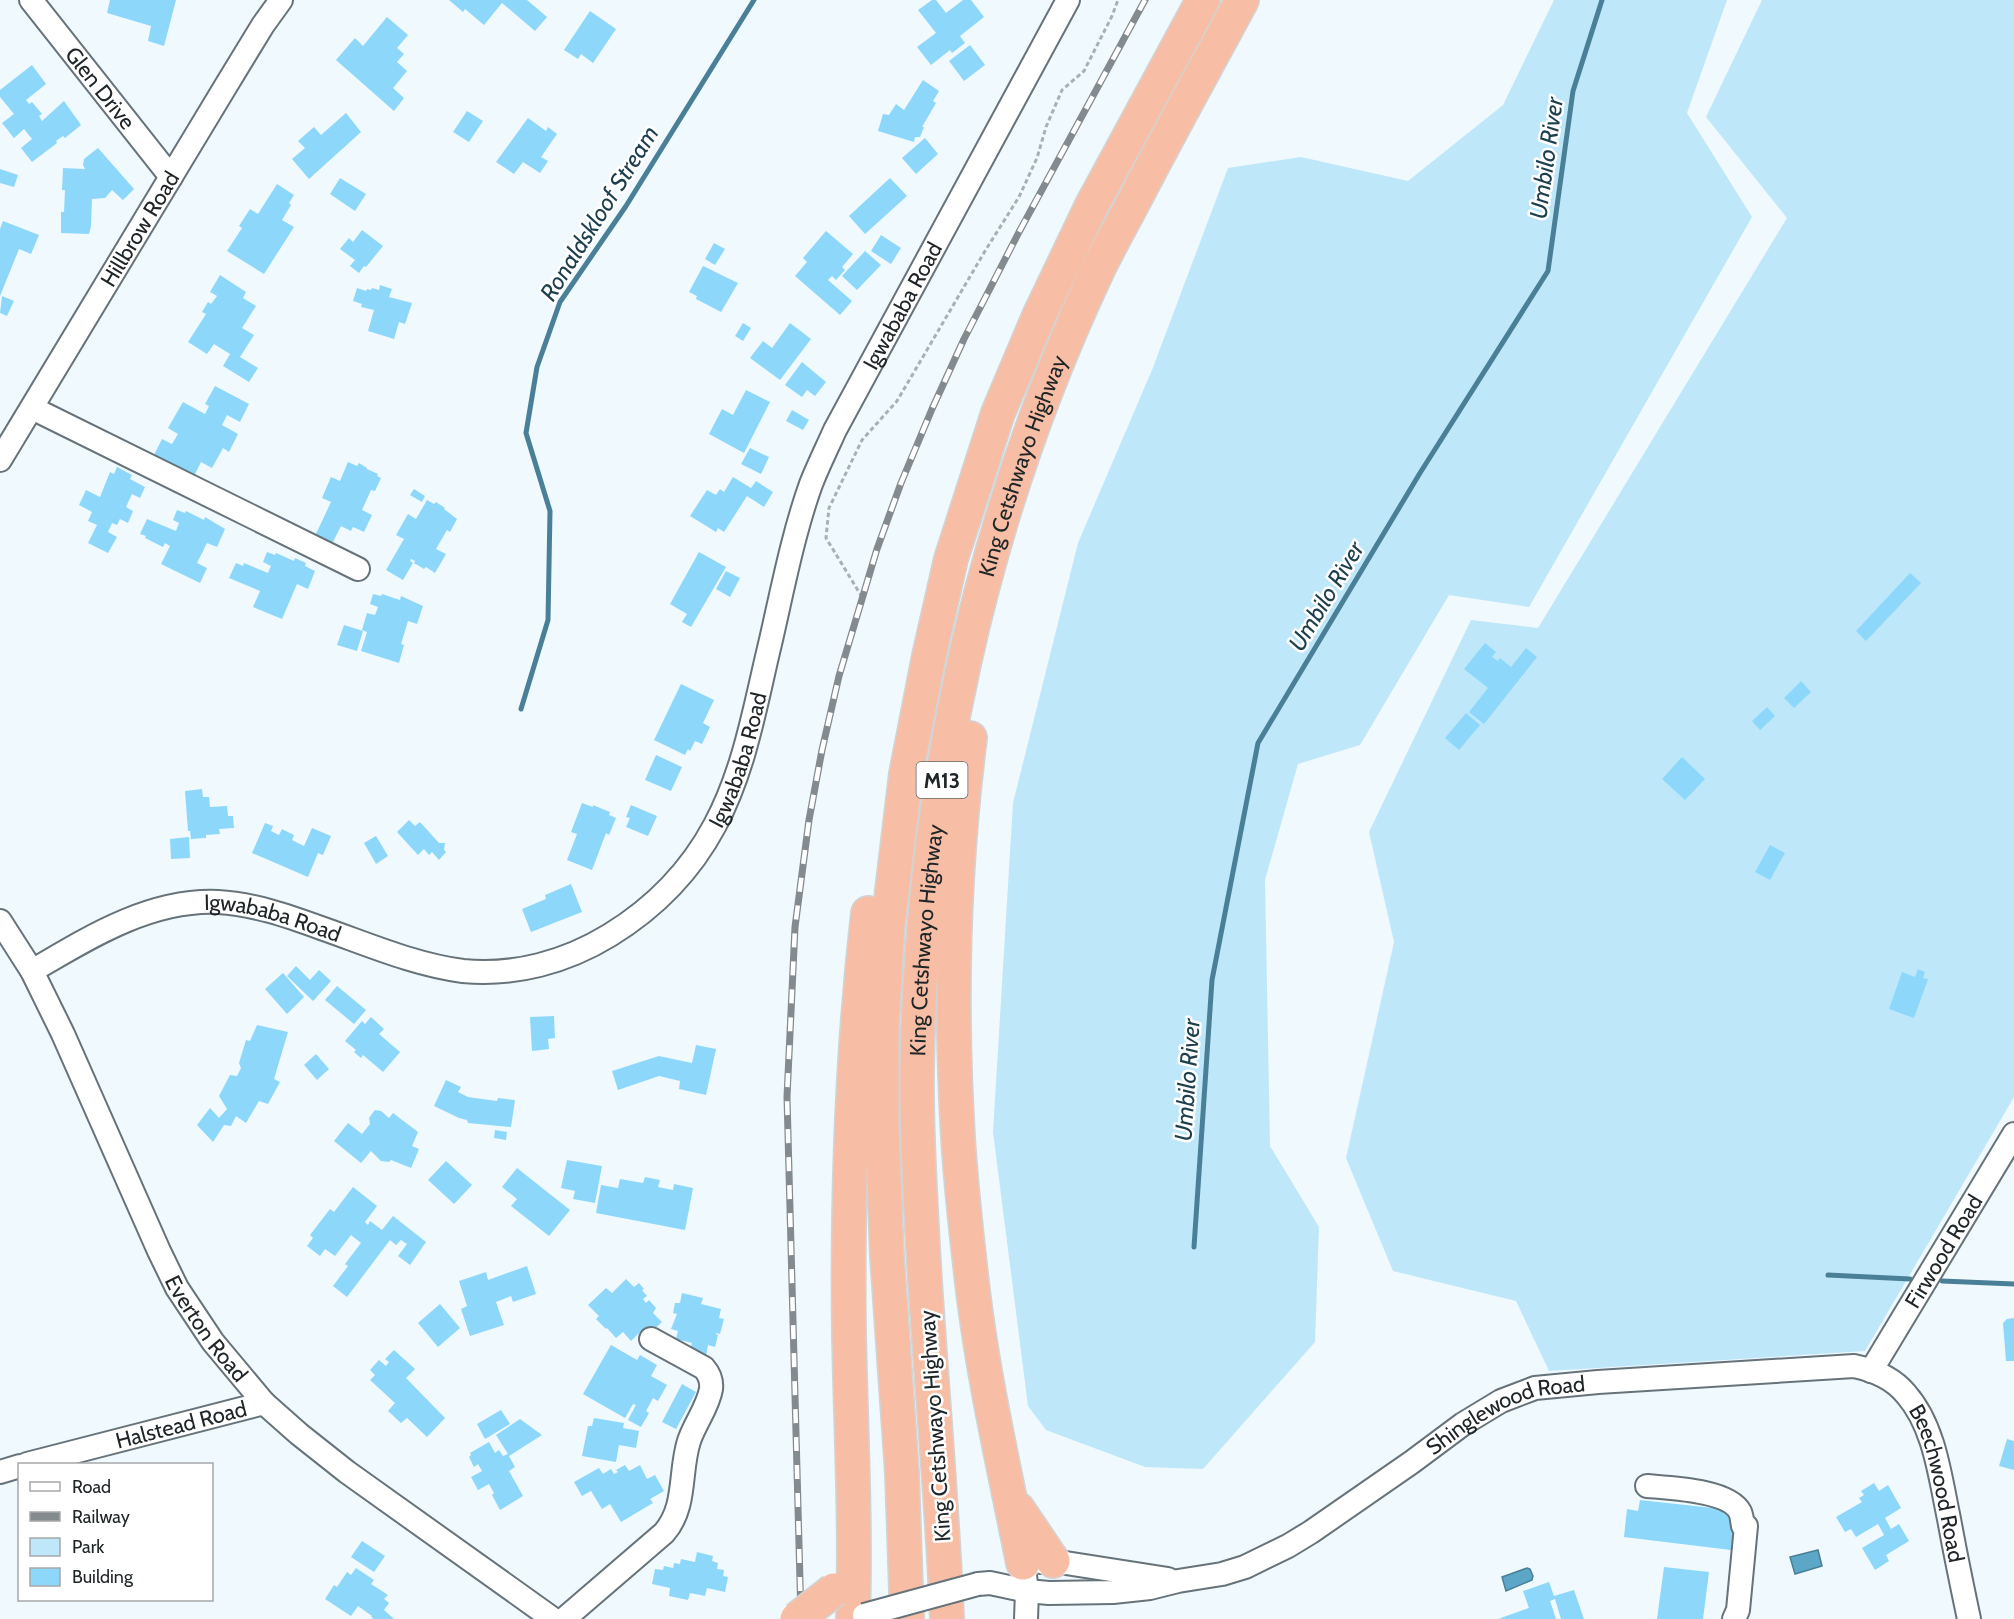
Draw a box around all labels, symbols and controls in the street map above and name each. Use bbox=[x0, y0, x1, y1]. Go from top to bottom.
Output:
street label: Glen Drive bbox=[60, 41, 141, 135]
water label: Umbilo River bbox=[1523, 94, 1569, 221]
water label: Ronaldskloof Stream bbox=[533, 120, 665, 306]
street label: Hillbrow Road bbox=[94, 166, 185, 291]
street label: Igwababa Road bbox=[857, 237, 948, 374]
street label: King Cetshwayo Highway bbox=[972, 351, 1072, 580]
water label: Umbilo River bbox=[1282, 535, 1371, 656]
street label: Igwababa Road bbox=[703, 690, 772, 832]
road number: M13 bbox=[916, 762, 968, 798]
street label: King Cetshwayo Highway bbox=[904, 823, 949, 1057]
street label: Igwababa Road bbox=[204, 888, 345, 948]
water label: Umbilo River bbox=[1168, 1016, 1206, 1142]
street label: Firwood Road bbox=[1899, 1189, 1988, 1313]
street label: Everton Road bbox=[159, 1271, 254, 1387]
street label: King Cetshwayo Highway bbox=[913, 1309, 957, 1543]
street label: Shinglewood Road bbox=[1421, 1370, 1586, 1460]
street label: Halstead Road bbox=[113, 1395, 249, 1454]
street label: Beechwood Road bbox=[1904, 1399, 1970, 1565]
legend bbox=[18, 1463, 213, 1601]
text: Road bbox=[72, 1476, 111, 1498]
text: Railway bbox=[72, 1506, 130, 1528]
text: Park bbox=[72, 1536, 105, 1558]
text: Building bbox=[72, 1566, 134, 1588]

